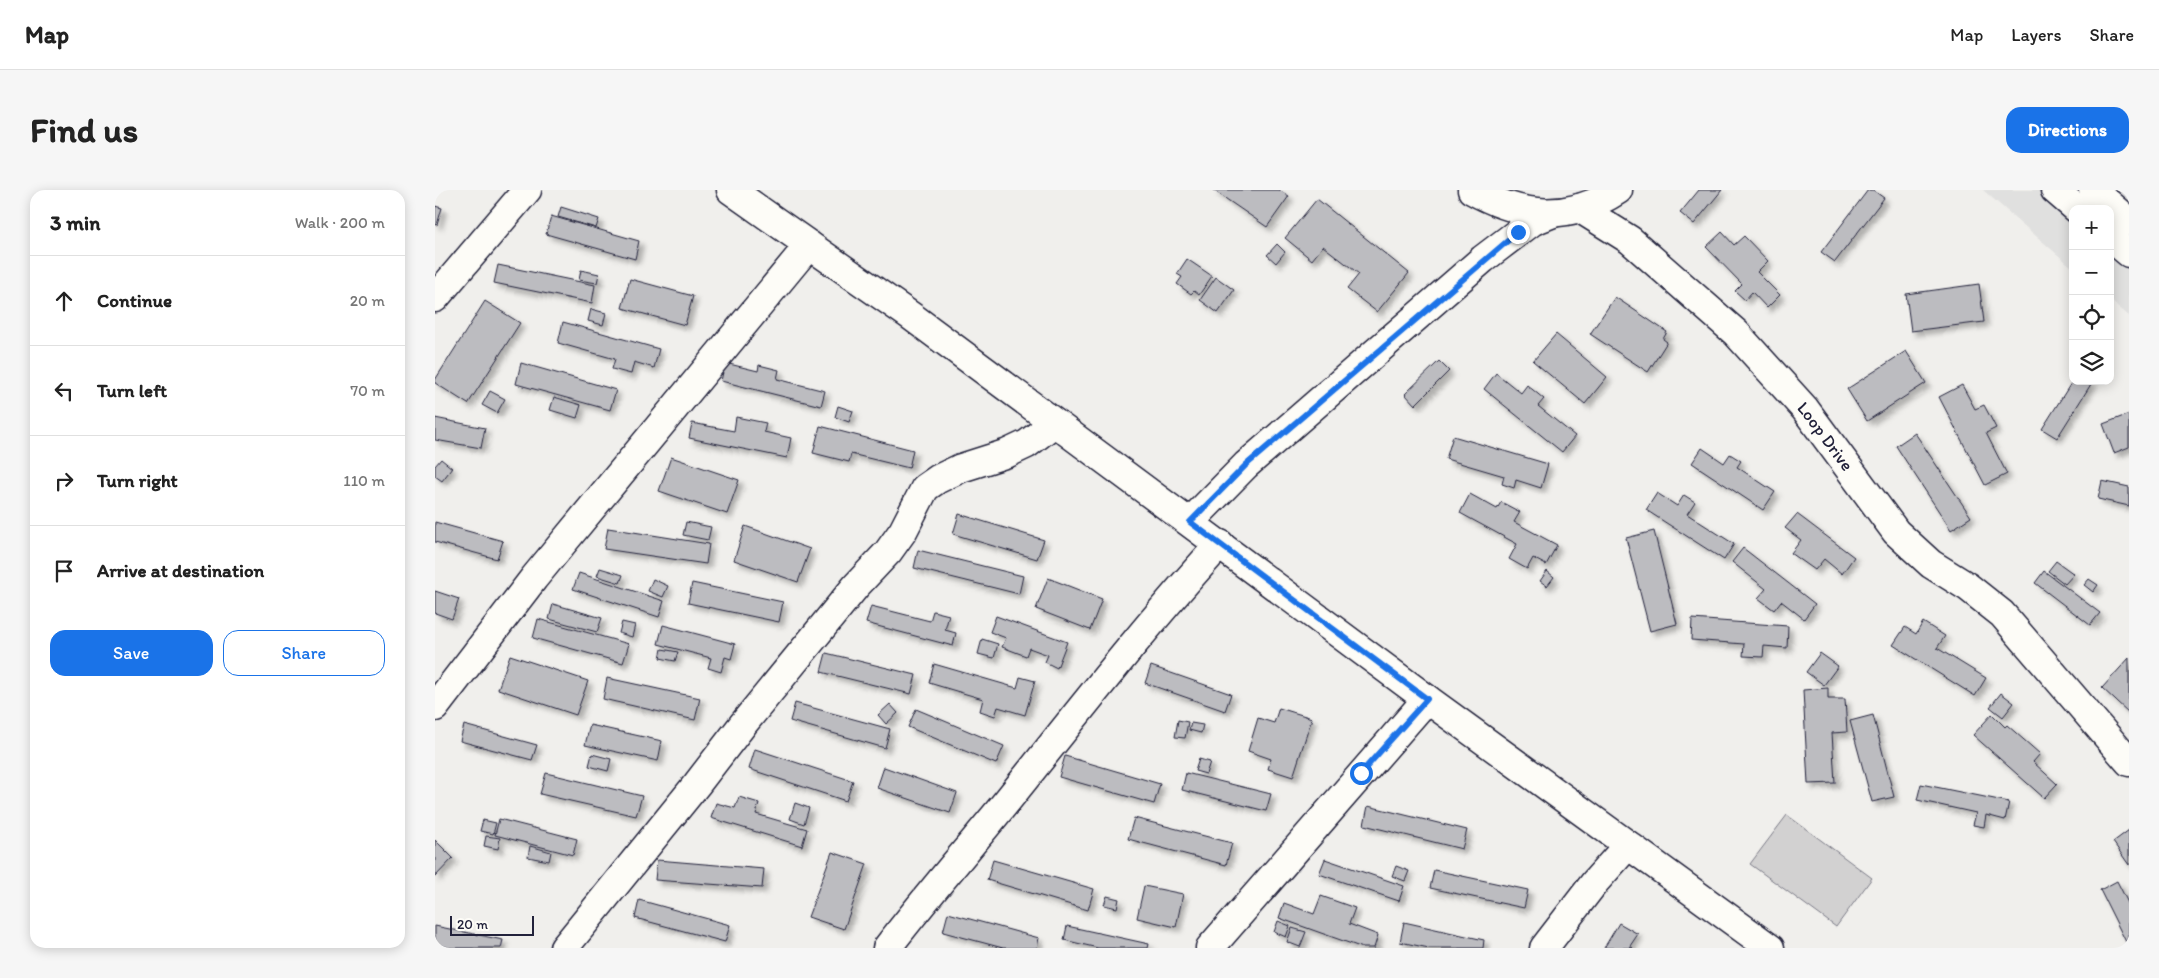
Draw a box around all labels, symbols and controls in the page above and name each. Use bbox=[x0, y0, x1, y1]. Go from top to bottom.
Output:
text: Map bbox=[25, 20, 69, 49]
text: Map bbox=[1950, 24, 1983, 46]
text: Layers bbox=[2011, 24, 2061, 46]
text: Share bbox=[2089, 24, 2134, 46]
button: Directions bbox=[2006, 107, 2129, 153]
text: Find us bbox=[30, 109, 138, 151]
map controls bbox=[2069, 205, 2114, 385]
button: + bbox=[2069, 205, 2114, 250]
text: 3 min bbox=[50, 210, 100, 235]
text: Walk · 200 m bbox=[295, 213, 385, 232]
route end bbox=[1507, 221, 1530, 244]
button: − bbox=[2069, 250, 2114, 295]
icon: ahead bbox=[50, 287, 78, 315]
text: Continue bbox=[97, 289, 172, 312]
text: 20 m bbox=[350, 291, 385, 310]
button: locate bbox=[2069, 295, 2114, 340]
button: layers bbox=[2069, 340, 2114, 385]
icon: left bbox=[50, 377, 78, 405]
text: Turn left bbox=[97, 379, 167, 402]
text: 70 m bbox=[350, 381, 385, 400]
street label: Loop Drive bbox=[1793, 397, 1858, 475]
icon: right bbox=[50, 467, 78, 495]
text: Turn right bbox=[97, 469, 178, 492]
text: 110 m bbox=[343, 471, 385, 490]
icon: arrive bbox=[50, 557, 78, 585]
text: Arrive at destination bbox=[97, 559, 264, 582]
button: Save bbox=[50, 630, 213, 676]
button: Share bbox=[223, 630, 385, 676]
route start bbox=[1350, 762, 1373, 785]
scale bar bbox=[450, 913, 534, 936]
text: 20 m bbox=[457, 916, 488, 933]

